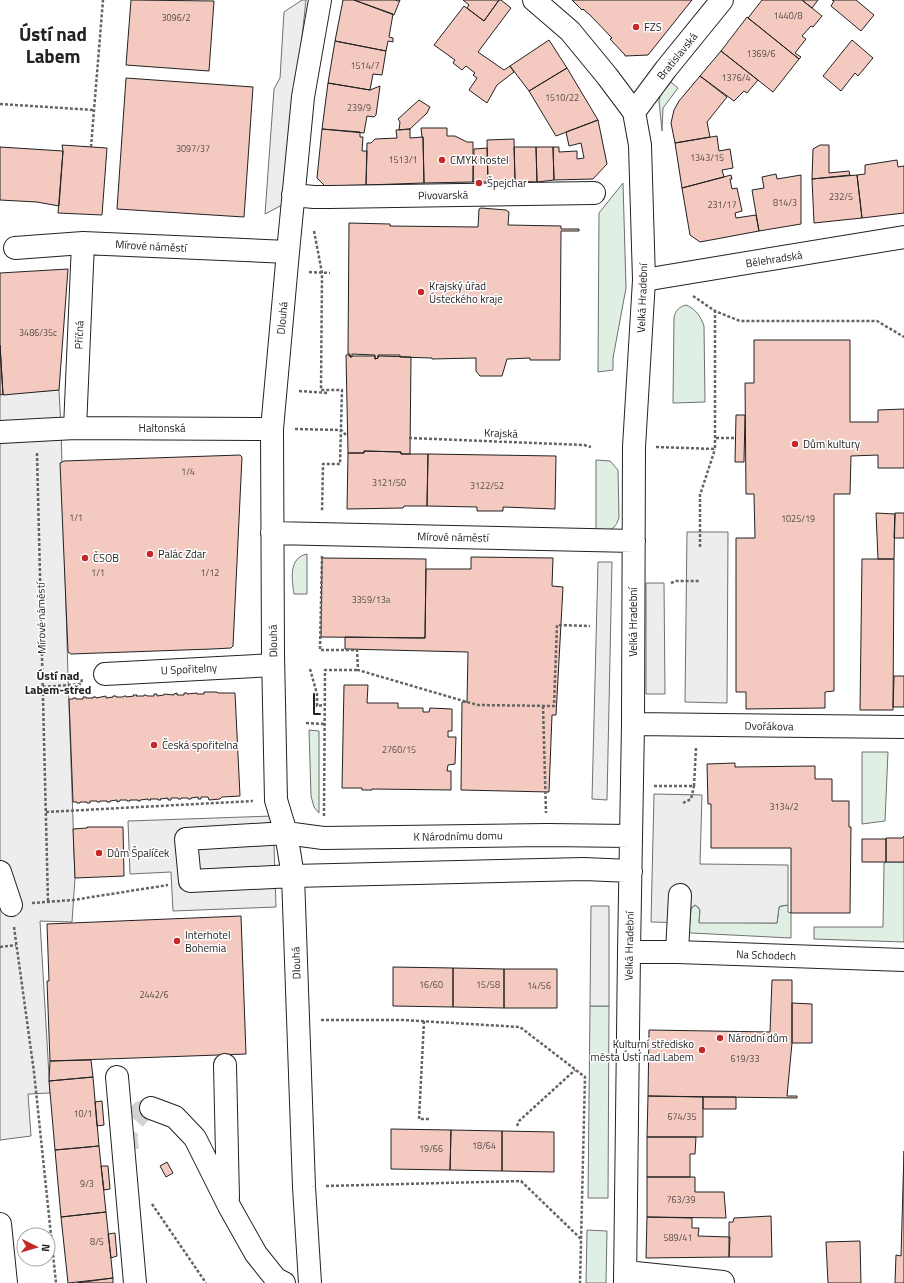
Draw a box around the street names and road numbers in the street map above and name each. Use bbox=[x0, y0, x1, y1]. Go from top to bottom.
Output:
street label: Bratislavská bbox=[653, 29, 701, 83]
street label: Pivovarská bbox=[418, 187, 469, 203]
street label: Mírové náměstí bbox=[115, 236, 189, 256]
street label: Bělehradská bbox=[744, 247, 804, 271]
street label: Velká Hradební bbox=[633, 261, 651, 333]
street label: Dlouhá bbox=[273, 301, 291, 335]
street label: Příčná bbox=[70, 320, 88, 350]
street label: Haltonská bbox=[139, 420, 186, 436]
street label: Krajská bbox=[484, 424, 519, 442]
street label: Mírové náměstí bbox=[417, 528, 491, 546]
street label: Mírové náměstí bbox=[32, 580, 50, 654]
street label: Velká Hradební bbox=[625, 586, 641, 657]
street label: Dlouhá bbox=[265, 624, 281, 657]
street label: U Spořitelny bbox=[160, 659, 218, 678]
street label: Dvořákova bbox=[744, 718, 794, 734]
street label: K Národnímu domu bbox=[413, 827, 503, 845]
street label: Velká Hradební bbox=[620, 910, 638, 981]
street label: Dlouhá bbox=[287, 946, 305, 980]
street label: Na Schodech bbox=[736, 946, 796, 964]

